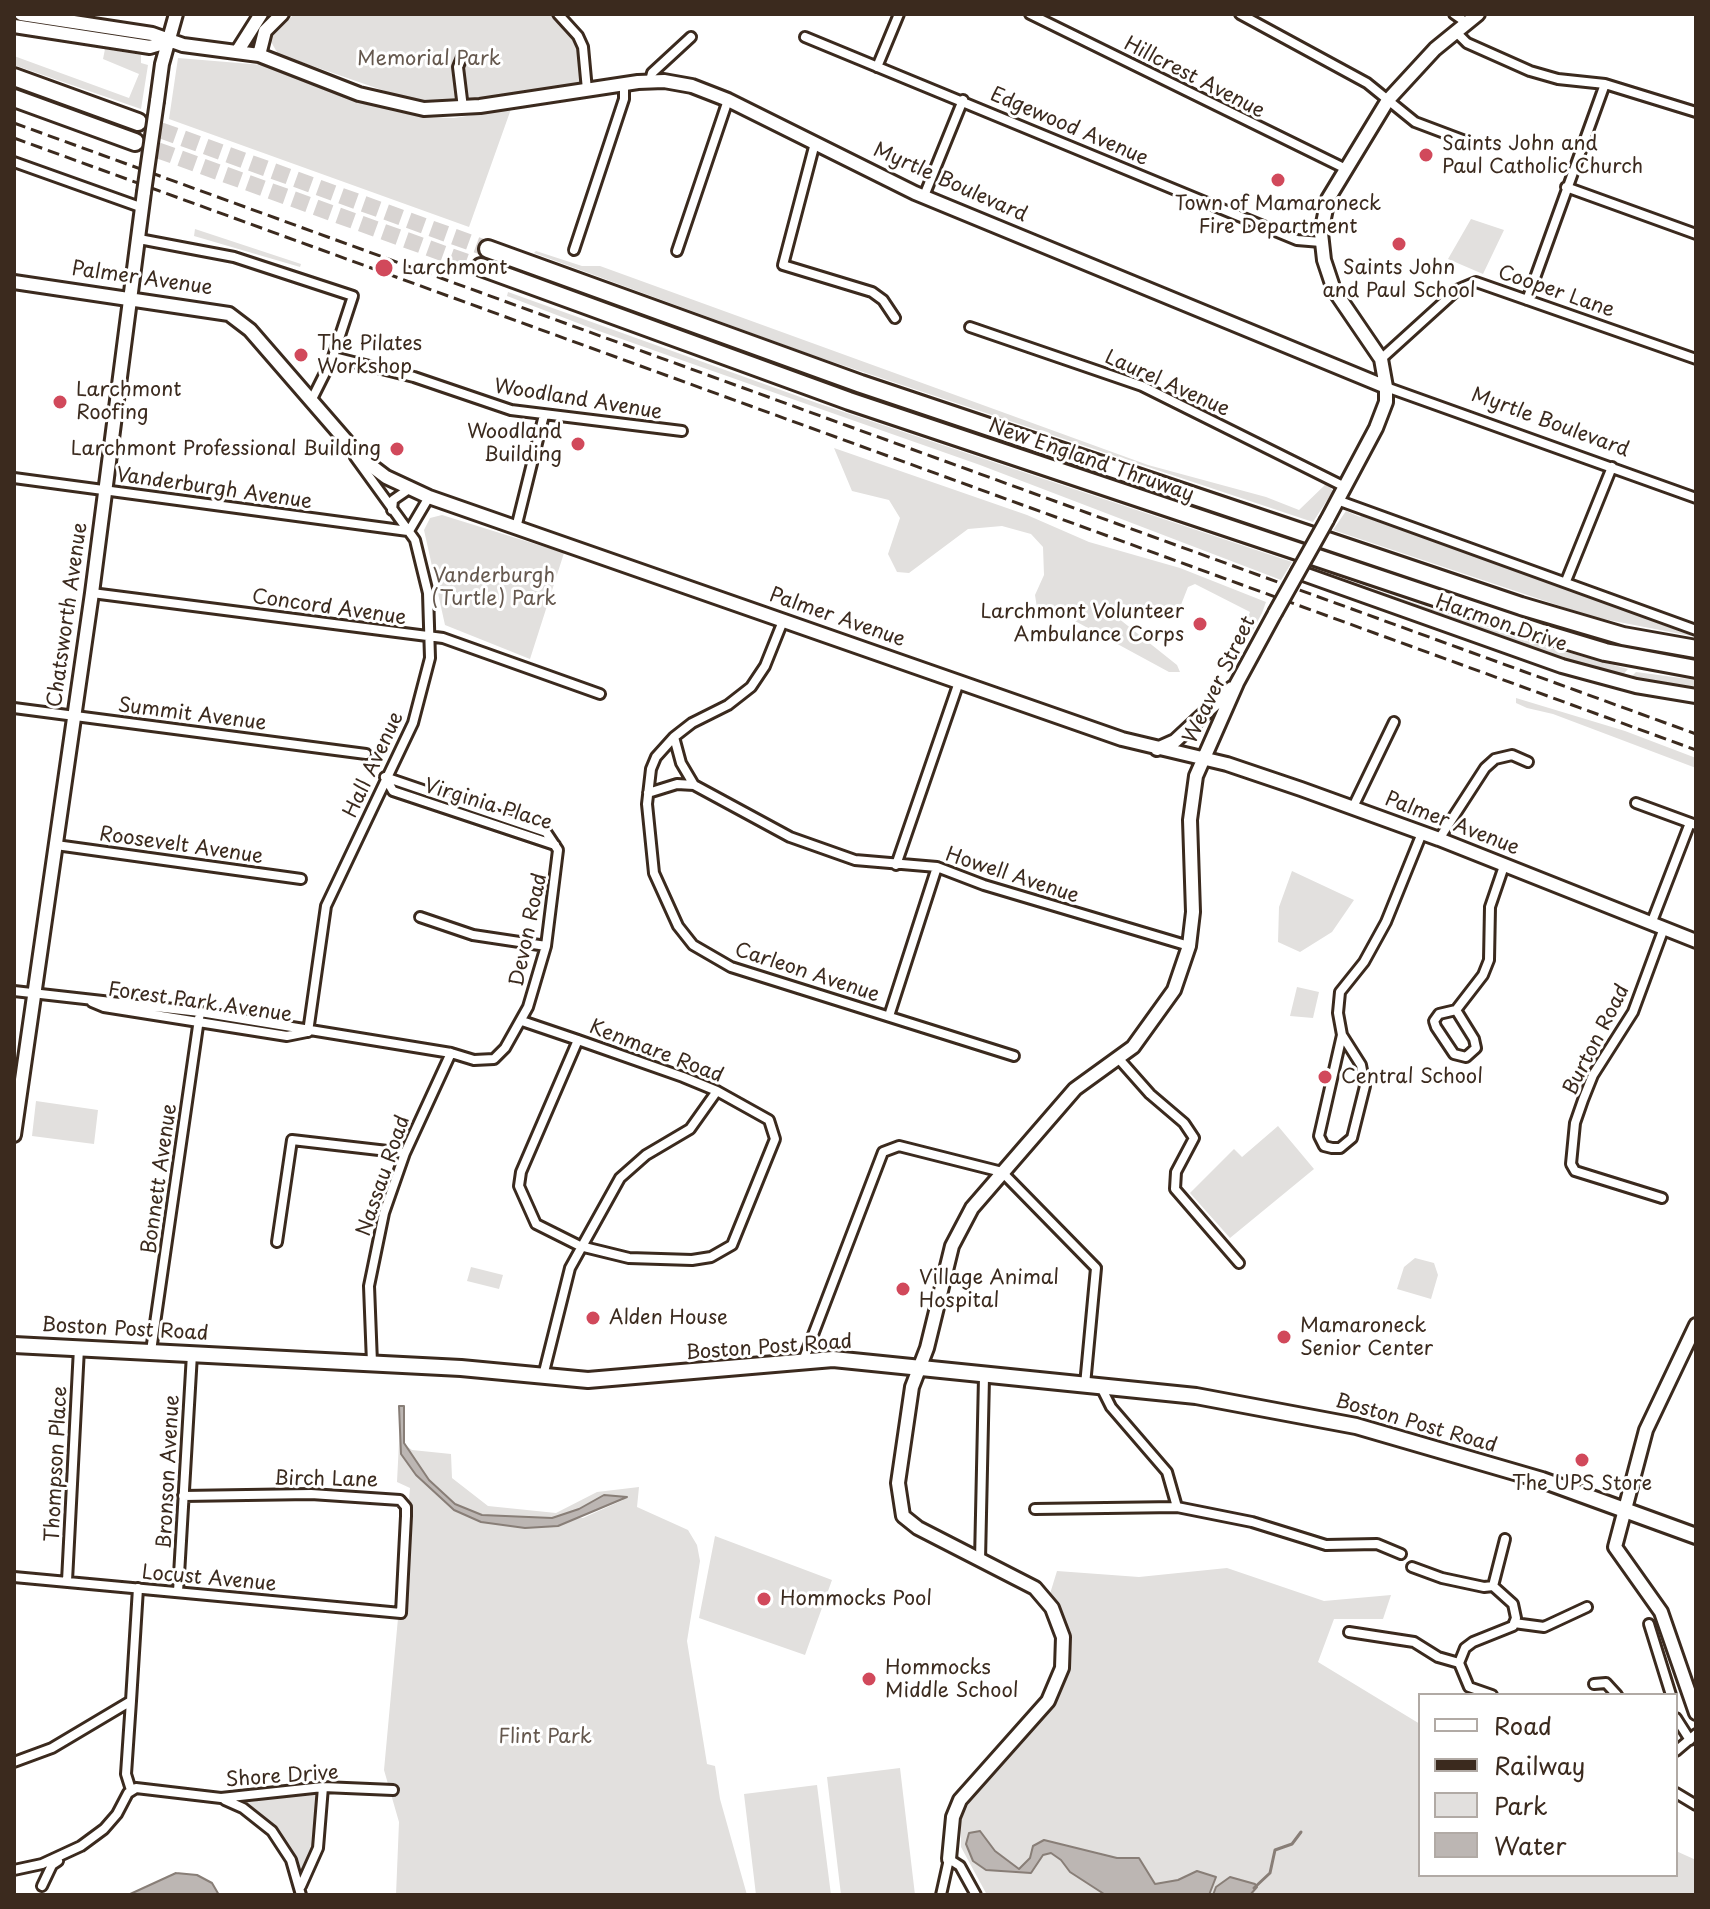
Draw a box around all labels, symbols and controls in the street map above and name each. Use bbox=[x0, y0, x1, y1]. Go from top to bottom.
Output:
street label: Hillcrest Avenue bbox=[1120, 32, 1268, 124]
park label: Memorial Park bbox=[357, 47, 501, 71]
street label: Edgewood Avenue bbox=[986, 83, 1152, 171]
place label: Saints John and Paul Catholic Church bbox=[1442, 132, 1643, 179]
street label: Myrtle Boulevard bbox=[869, 138, 1031, 228]
marker: Saints John and Paul Catholic Church bbox=[1417, 146, 1435, 164]
marker: Town of Mamaroneck Fire Department bbox=[1269, 171, 1287, 189]
place label: Town of Mamaroneck Fire Department bbox=[1175, 192, 1381, 239]
marker: Saints John and Paul School bbox=[1390, 235, 1408, 253]
place label: Larchmont bbox=[402, 256, 507, 280]
place label: Saints John and Paul School bbox=[1322, 256, 1476, 303]
street label: Palmer Avenue bbox=[70, 257, 214, 301]
marker: Larchmont bbox=[373, 257, 395, 279]
street label: Cooper Lane bbox=[1495, 261, 1617, 323]
place label: The Pilates Workshop bbox=[317, 332, 422, 379]
marker: The Pilates Workshop bbox=[292, 346, 310, 364]
street label: Laurel Avenue bbox=[1101, 346, 1233, 422]
street label: Woodland Avenue bbox=[492, 375, 664, 425]
place label: Larchmont Roofing bbox=[76, 378, 181, 425]
street label: Myrtle Boulevard bbox=[1468, 383, 1632, 463]
marker: Larchmont Roofing bbox=[51, 393, 69, 411]
street label: New England Thruway bbox=[985, 415, 1197, 507]
place label: Woodland Building bbox=[467, 420, 562, 467]
marker: Woodland Building bbox=[569, 435, 587, 453]
place label: Larchmont Professional Building bbox=[71, 437, 381, 461]
marker: Larchmont Professional Building bbox=[388, 440, 406, 458]
street label: Vanderburgh Avenue bbox=[115, 463, 313, 515]
street label: Chatsworth Avenue bbox=[43, 521, 93, 709]
park label: Vanderburgh (Turtle) Park bbox=[432, 564, 556, 611]
street label: Palmer Avenue bbox=[766, 584, 908, 652]
street label: Concord Avenue bbox=[250, 585, 408, 631]
street label: Harmon Drive bbox=[1432, 590, 1570, 658]
place label: Larchmont Volunteer Ambulance Corps bbox=[980, 600, 1184, 647]
street label: Weaver Street bbox=[1179, 612, 1261, 748]
marker: Larchmont Volunteer Ambulance Corps bbox=[1191, 615, 1209, 633]
street label: Summit Avenue bbox=[116, 694, 268, 736]
street label: Hall Avenue bbox=[339, 708, 409, 822]
street label: Virginia Place bbox=[421, 774, 555, 836]
street label: Palmer Avenue bbox=[1381, 787, 1523, 861]
street label: Roosevelt Avenue bbox=[98, 823, 264, 869]
street label: Howell Avenue bbox=[942, 843, 1082, 909]
street label: Devon Road bbox=[505, 871, 553, 989]
street label: Carleon Avenue bbox=[732, 938, 882, 1008]
street label: Forest Park Avenue bbox=[106, 978, 294, 1028]
street label: Burton Road bbox=[1559, 981, 1635, 1099]
street label: Kenmare Road bbox=[586, 1015, 726, 1089]
place label: Central School bbox=[1341, 1065, 1483, 1089]
marker: Central School bbox=[1316, 1068, 1334, 1086]
street label: Bonnett Avenue bbox=[138, 1102, 182, 1256]
street label: Nassau Road bbox=[352, 1113, 416, 1239]
place label: Village Animal Hospital bbox=[919, 1266, 1059, 1313]
marker: Village Animal Hospital bbox=[894, 1280, 912, 1298]
place label: Alden House bbox=[609, 1306, 728, 1330]
marker: Alden House bbox=[584, 1309, 602, 1327]
street label: Boston Post Road bbox=[41, 1314, 209, 1346]
place label: Mamaroneck Senior Center bbox=[1300, 1314, 1433, 1361]
marker: Mamaroneck Senior Center bbox=[1275, 1328, 1293, 1346]
street label: Boston Post Road bbox=[685, 1330, 853, 1366]
street label: Thompson Place bbox=[41, 1385, 73, 1543]
street label: Boston Post Road bbox=[1332, 1389, 1500, 1459]
street label: Bronson Avenue bbox=[153, 1394, 185, 1550]
marker: The UPS Store bbox=[1573, 1451, 1591, 1469]
street label: Birch Lane bbox=[274, 1467, 378, 1493]
place label: The UPS Store bbox=[1512, 1472, 1652, 1496]
street label: Locust Avenue bbox=[141, 1561, 277, 1597]
place label: Hommocks Pool bbox=[780, 1587, 932, 1611]
marker: Hommocks Pool bbox=[755, 1590, 773, 1608]
place label: Hommocks Middle School bbox=[885, 1656, 1018, 1703]
marker: Hommocks Middle School bbox=[860, 1670, 878, 1688]
legend bbox=[1418, 1693, 1678, 1877]
text: Road bbox=[1494, 1707, 1552, 1743]
park label: Flint Park bbox=[498, 1725, 592, 1749]
text: Railway bbox=[1494, 1747, 1585, 1783]
street label: Shore Drive bbox=[225, 1761, 339, 1793]
text: Park bbox=[1494, 1787, 1548, 1823]
text: Water bbox=[1494, 1827, 1566, 1863]

